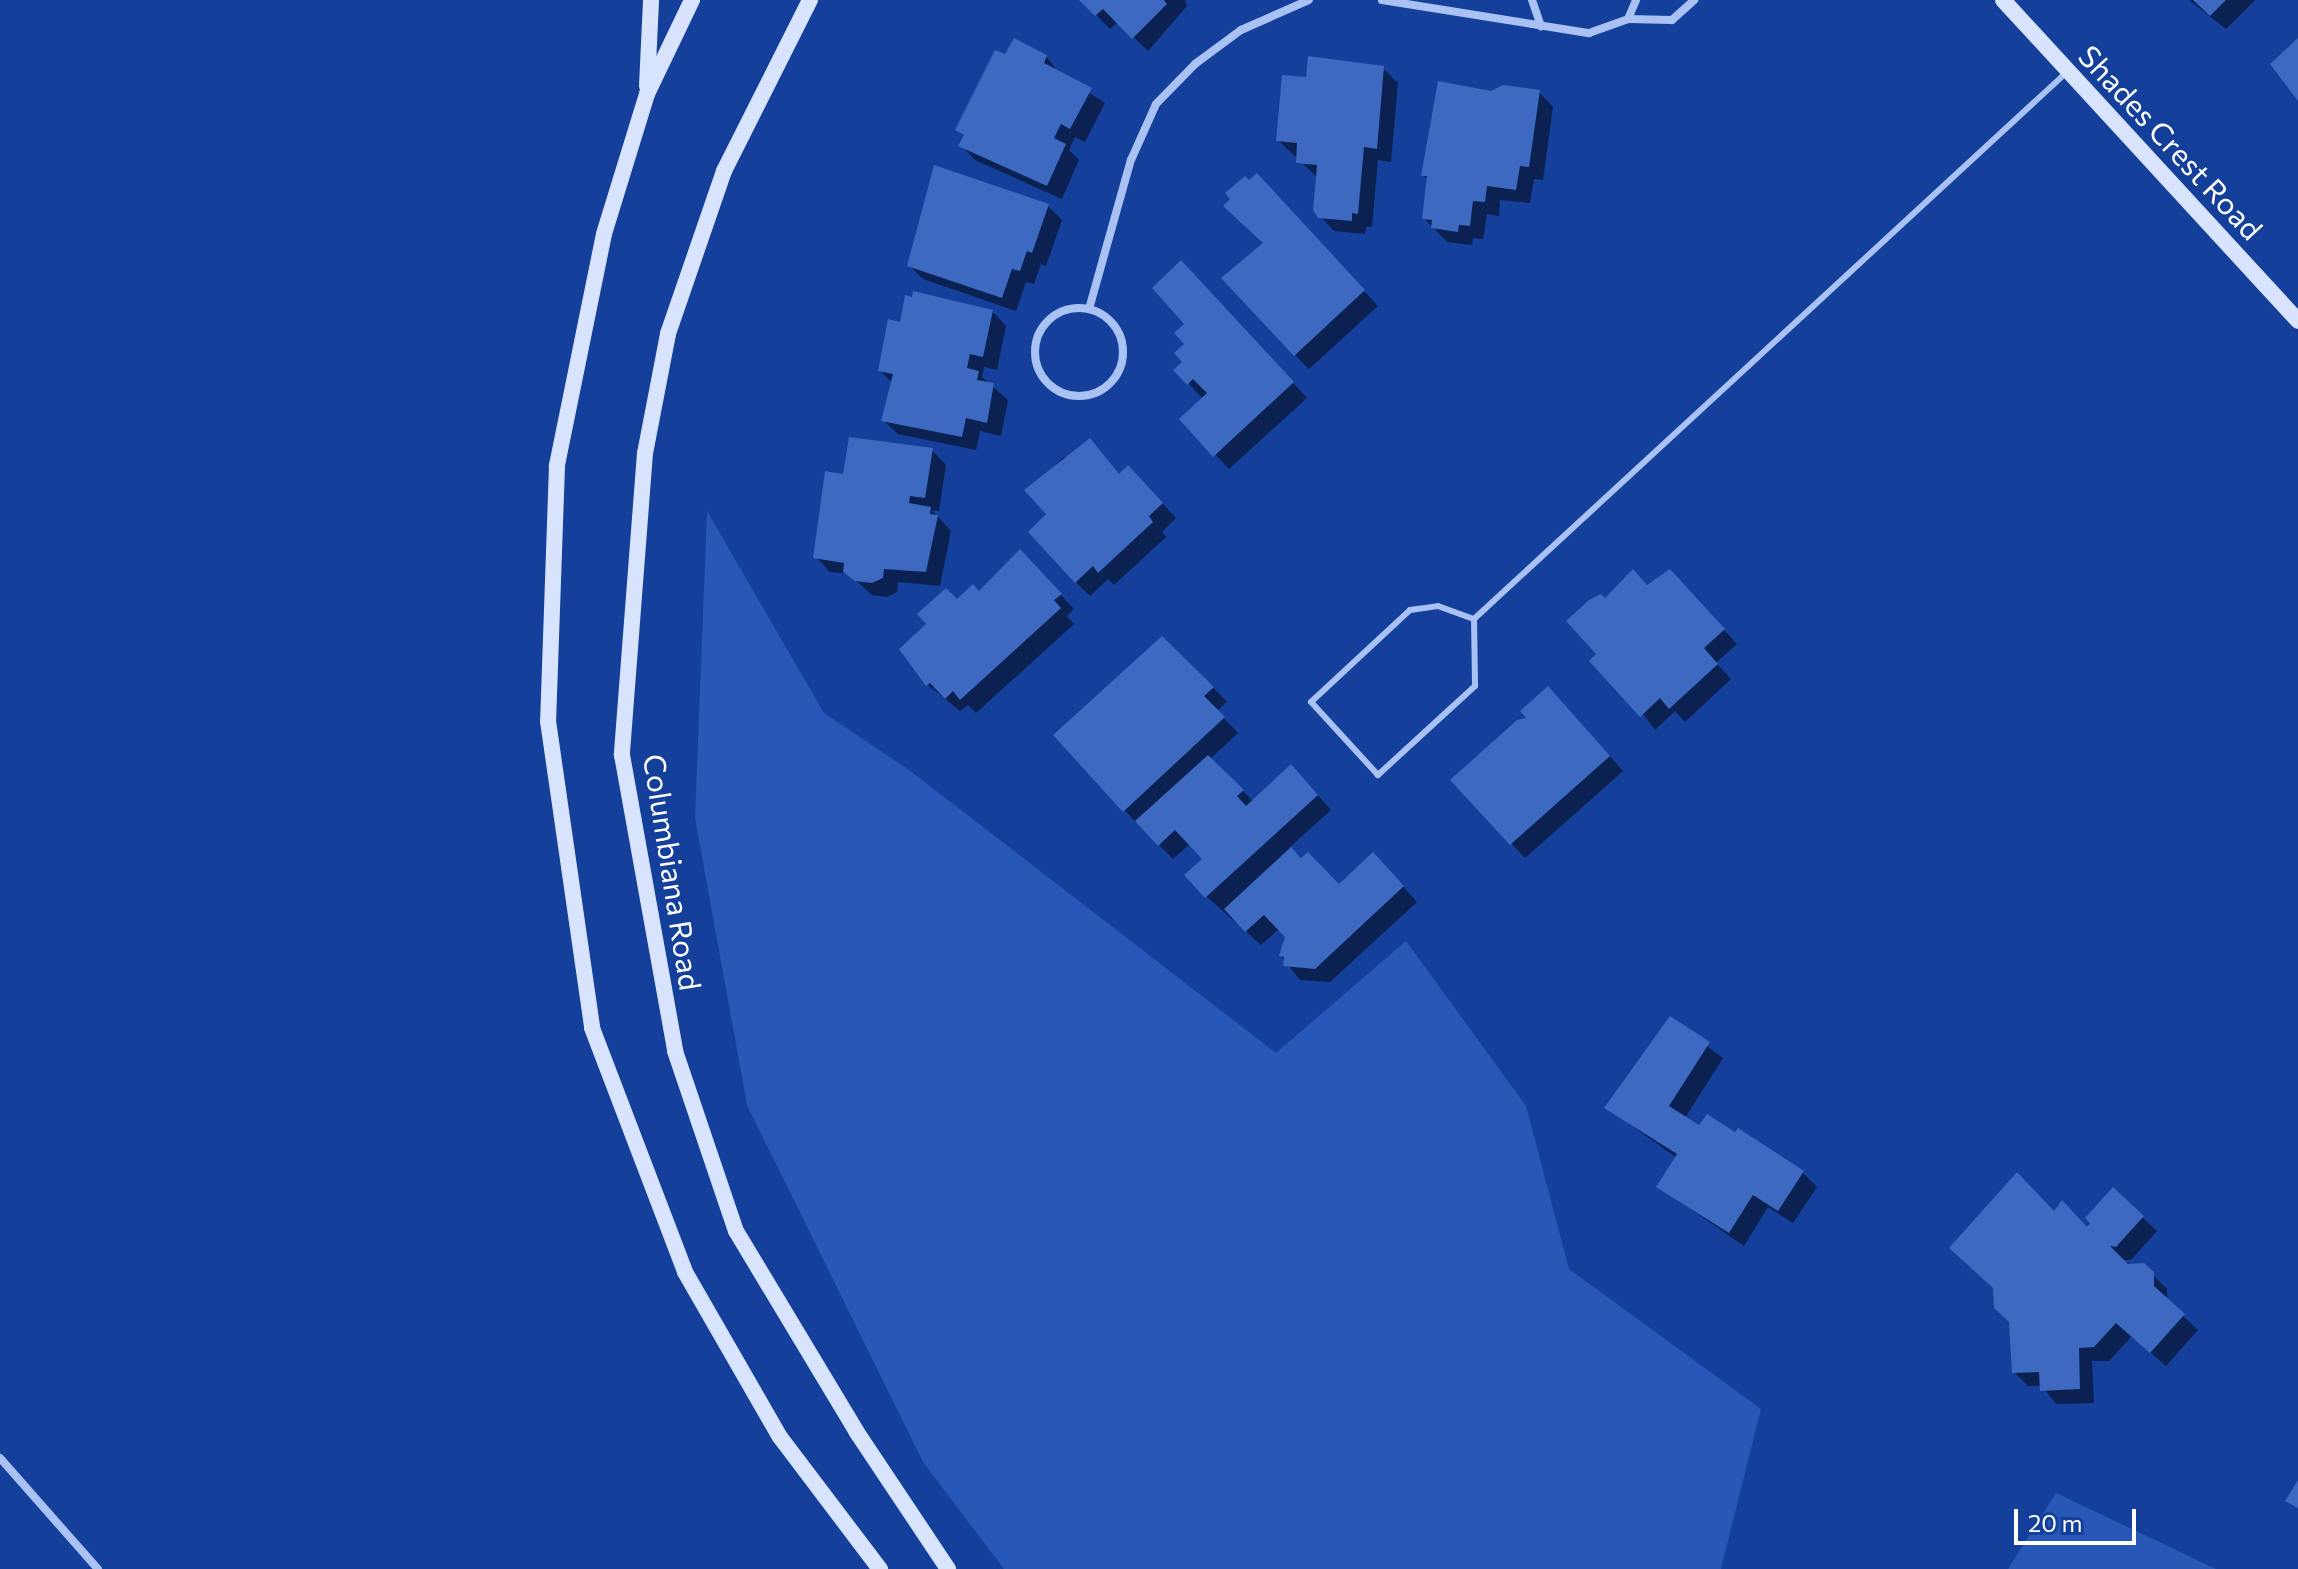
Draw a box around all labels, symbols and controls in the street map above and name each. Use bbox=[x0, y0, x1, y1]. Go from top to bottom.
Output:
street label: Shades Crest Road bbox=[2072, 37, 2270, 247]
street label: Columbiana Road bbox=[637, 751, 709, 993]
scale bar bbox=[2018, 1493, 2140, 1543]
text: 20 m bbox=[2028, 1508, 2082, 1537]

